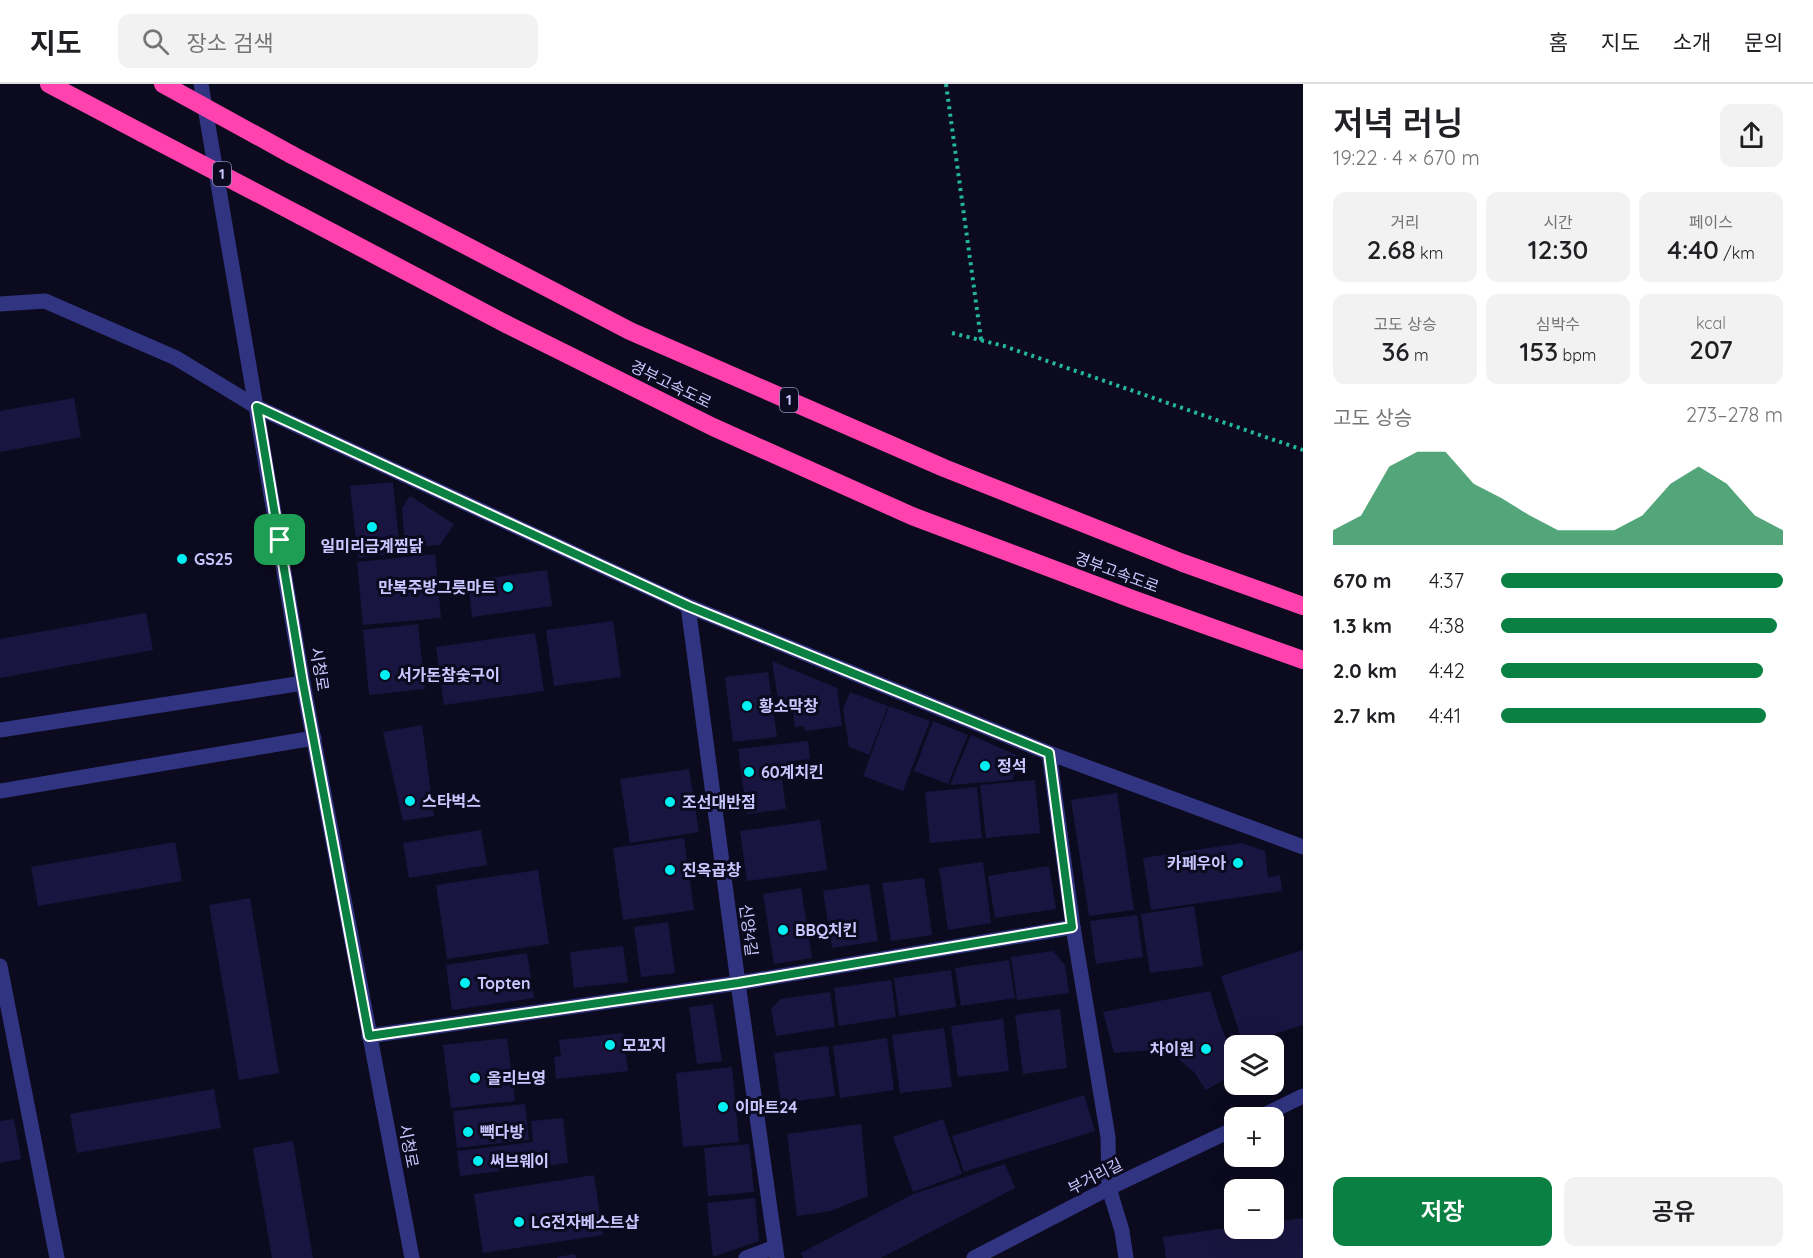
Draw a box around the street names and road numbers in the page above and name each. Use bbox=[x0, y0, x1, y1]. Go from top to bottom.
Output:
road number: 1 bbox=[213, 162, 231, 186]
street label: 경부고속도로 bbox=[627, 356, 715, 412]
road number: 1 bbox=[780, 388, 798, 412]
street label: 경부고속도로 bbox=[1072, 547, 1162, 597]
street label: 시청로 bbox=[307, 646, 333, 693]
street label: 신양4길 bbox=[736, 903, 762, 957]
street label: 시청로 bbox=[395, 1122, 423, 1170]
street label: 부거리길 bbox=[1064, 1154, 1126, 1198]

